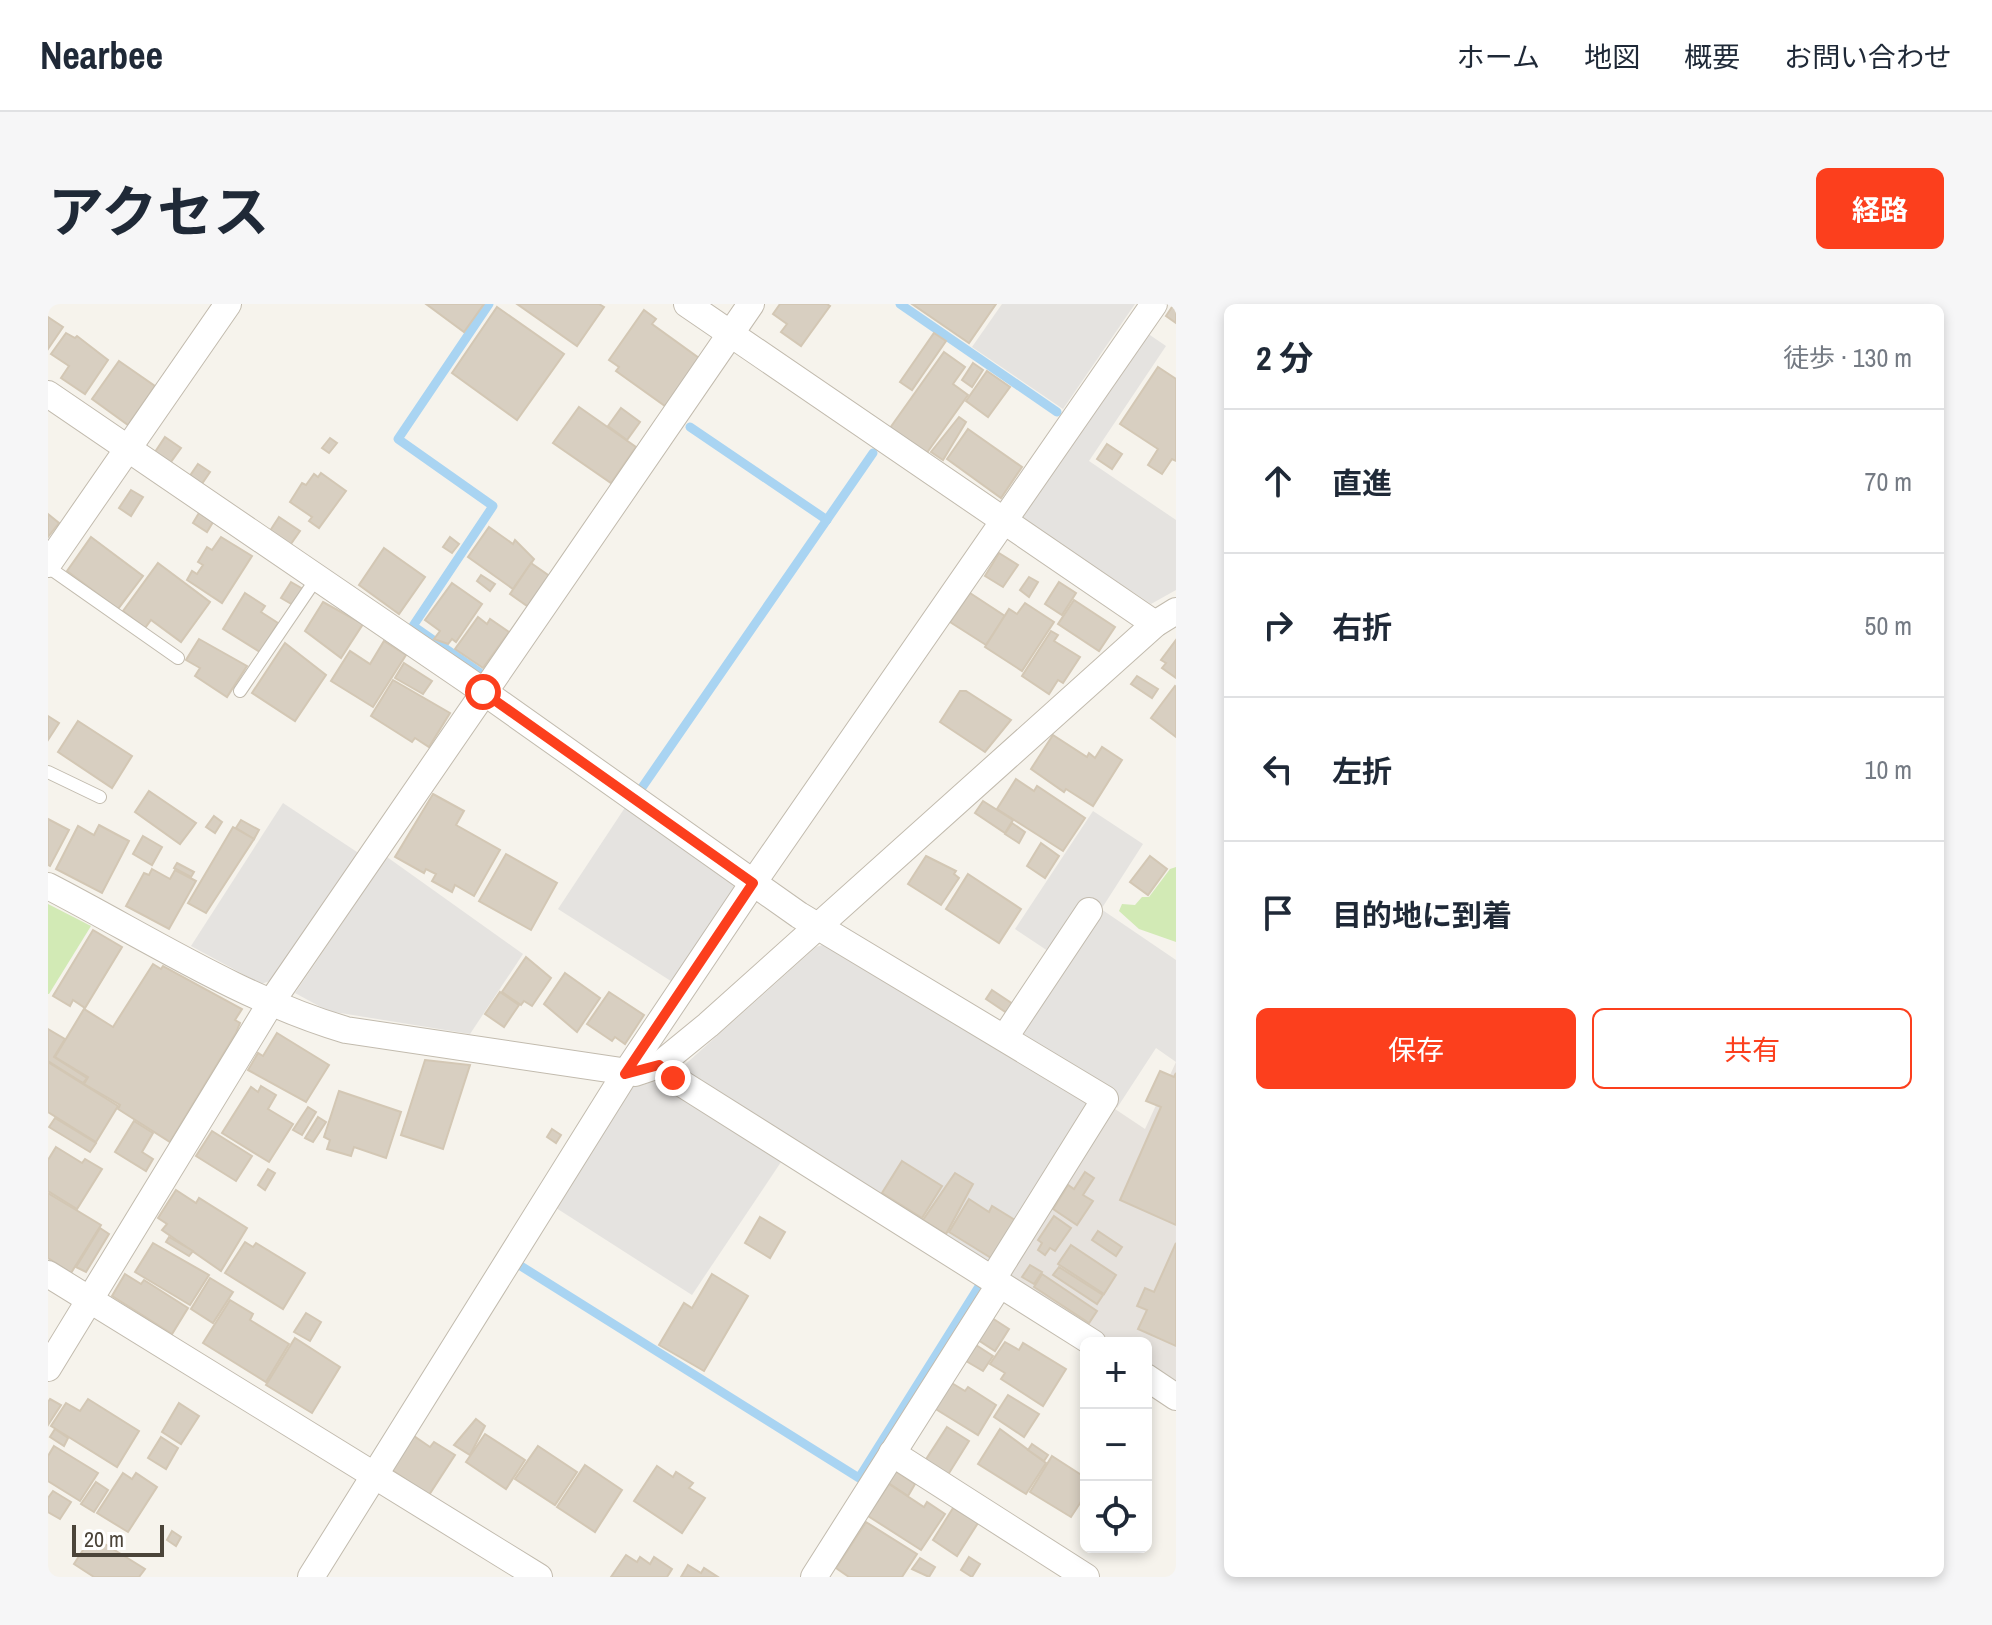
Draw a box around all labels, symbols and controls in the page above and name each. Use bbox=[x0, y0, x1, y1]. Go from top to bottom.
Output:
text: Nearbee bbox=[40, 30, 163, 81]
text: ホーム bbox=[1457, 38, 1540, 76]
text: 地図 bbox=[1584, 38, 1640, 76]
text: 概要 bbox=[1684, 38, 1740, 76]
text: お問い合わせ bbox=[1784, 38, 1952, 76]
button: 経路 bbox=[1816, 168, 1944, 249]
text: アクセス bbox=[48, 174, 269, 249]
text: 2 分 bbox=[1256, 335, 1313, 381]
text: 徒歩 · 130 m bbox=[1783, 340, 1912, 375]
icon: ahead bbox=[1256, 459, 1300, 503]
text: 直進 bbox=[1332, 463, 1392, 503]
text: 70 m bbox=[1865, 464, 1912, 499]
icon: right bbox=[1256, 603, 1300, 647]
text: 右折 bbox=[1332, 607, 1392, 647]
text: 50 m bbox=[1865, 608, 1912, 643]
route start bbox=[465, 674, 501, 710]
icon: left bbox=[1256, 747, 1300, 791]
text: 左折 bbox=[1332, 751, 1392, 791]
text: 10 m bbox=[1865, 752, 1912, 787]
icon: arrive bbox=[1256, 891, 1300, 935]
text: 目的地に到着 bbox=[1332, 895, 1512, 935]
button: 保存 bbox=[1256, 1008, 1576, 1089]
button: 共有 bbox=[1592, 1008, 1912, 1089]
route end bbox=[655, 1060, 691, 1096]
map controls bbox=[1080, 1337, 1152, 1553]
button: + bbox=[1080, 1337, 1152, 1409]
button: − bbox=[1080, 1409, 1152, 1481]
button: locate bbox=[1080, 1481, 1152, 1553]
scale bar bbox=[72, 1521, 164, 1557]
text: 20 m bbox=[84, 1524, 124, 1554]

